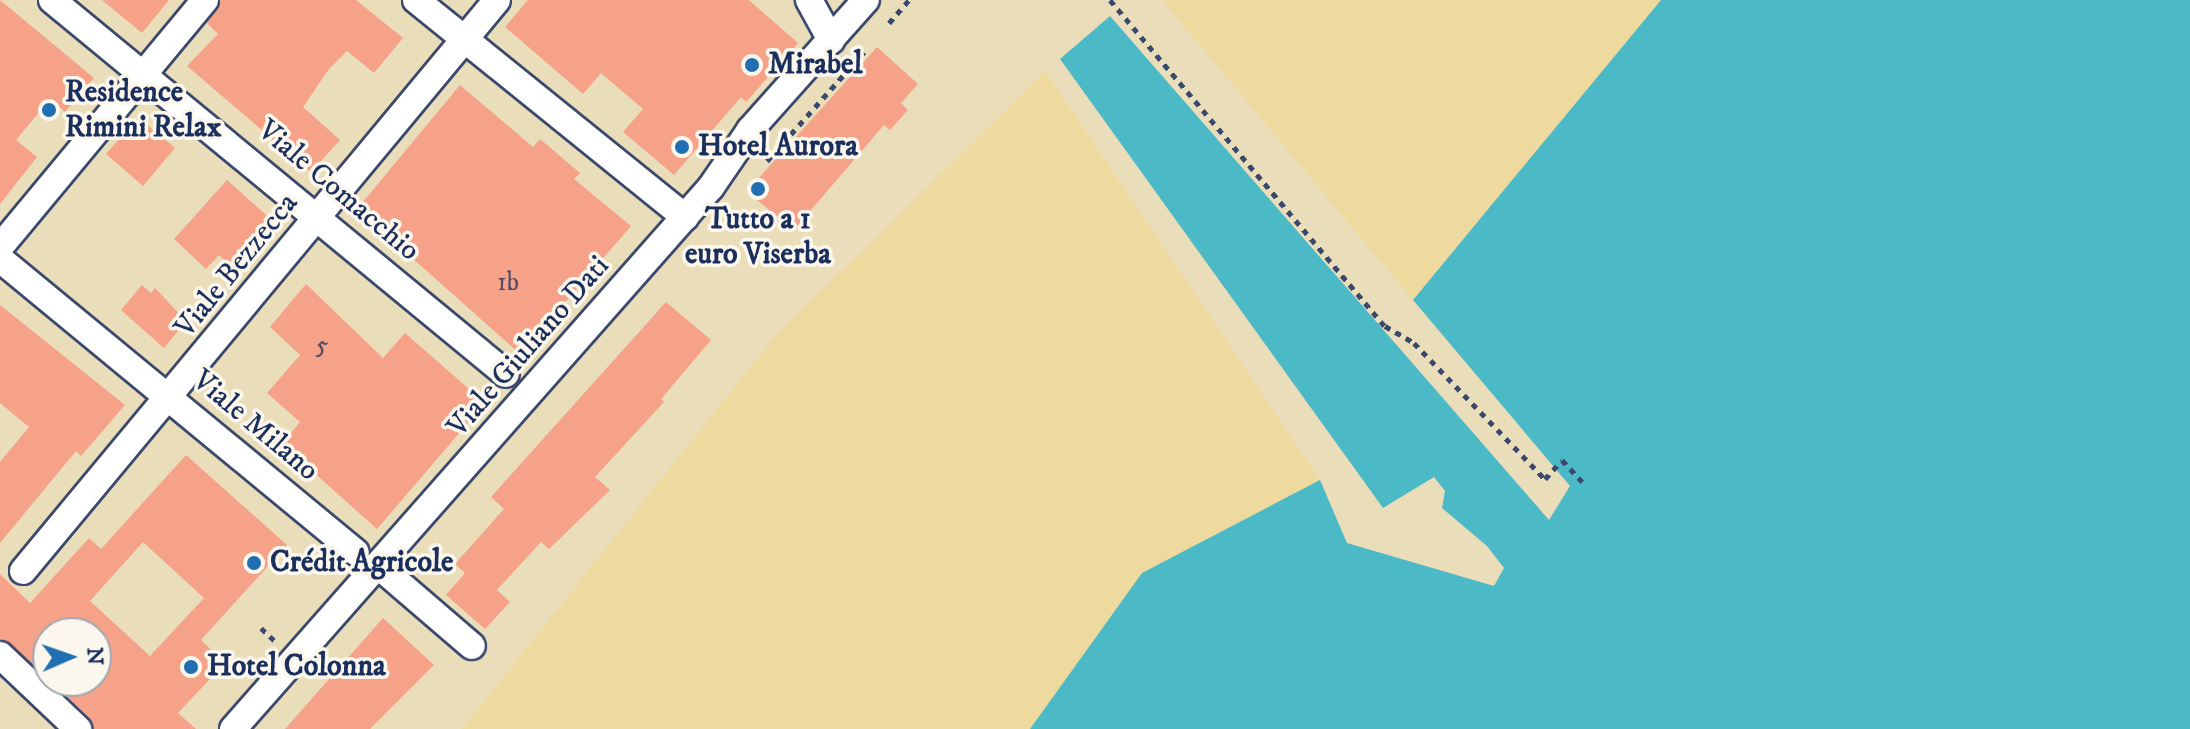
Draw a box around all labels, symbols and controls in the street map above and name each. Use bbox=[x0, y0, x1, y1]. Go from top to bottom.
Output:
place label: Mirabel bbox=[768, 47, 863, 83]
marker: Mirabel bbox=[743, 56, 761, 74]
place label: Residence Rimini Relax bbox=[65, 75, 222, 146]
marker: Residence Rimini Relax bbox=[40, 101, 58, 119]
street label: Viale Comacchio bbox=[250, 113, 426, 269]
place label: Hotel Aurora bbox=[698, 129, 858, 165]
marker: Hotel Aurora bbox=[673, 138, 691, 156]
marker: Tutto a 1 euro Viserba bbox=[749, 180, 767, 198]
street label: Viale Bezzecca bbox=[168, 187, 306, 345]
place label: Tutto a 1 euro Viserba bbox=[685, 202, 831, 272]
street label: Viale Giuliano Dati bbox=[440, 249, 618, 445]
house number: 1b bbox=[497, 267, 519, 299]
house number: 5 bbox=[316, 330, 328, 362]
street label: Viale Milano bbox=[184, 363, 326, 489]
place label: Crédit Agricole bbox=[270, 545, 453, 581]
marker: Crédit Agricole bbox=[245, 554, 263, 572]
north arrow bbox=[32, 617, 112, 697]
text: N bbox=[81, 647, 108, 666]
place label: Hotel Colonna bbox=[207, 649, 386, 685]
marker: Hotel Colonna bbox=[182, 658, 200, 676]

